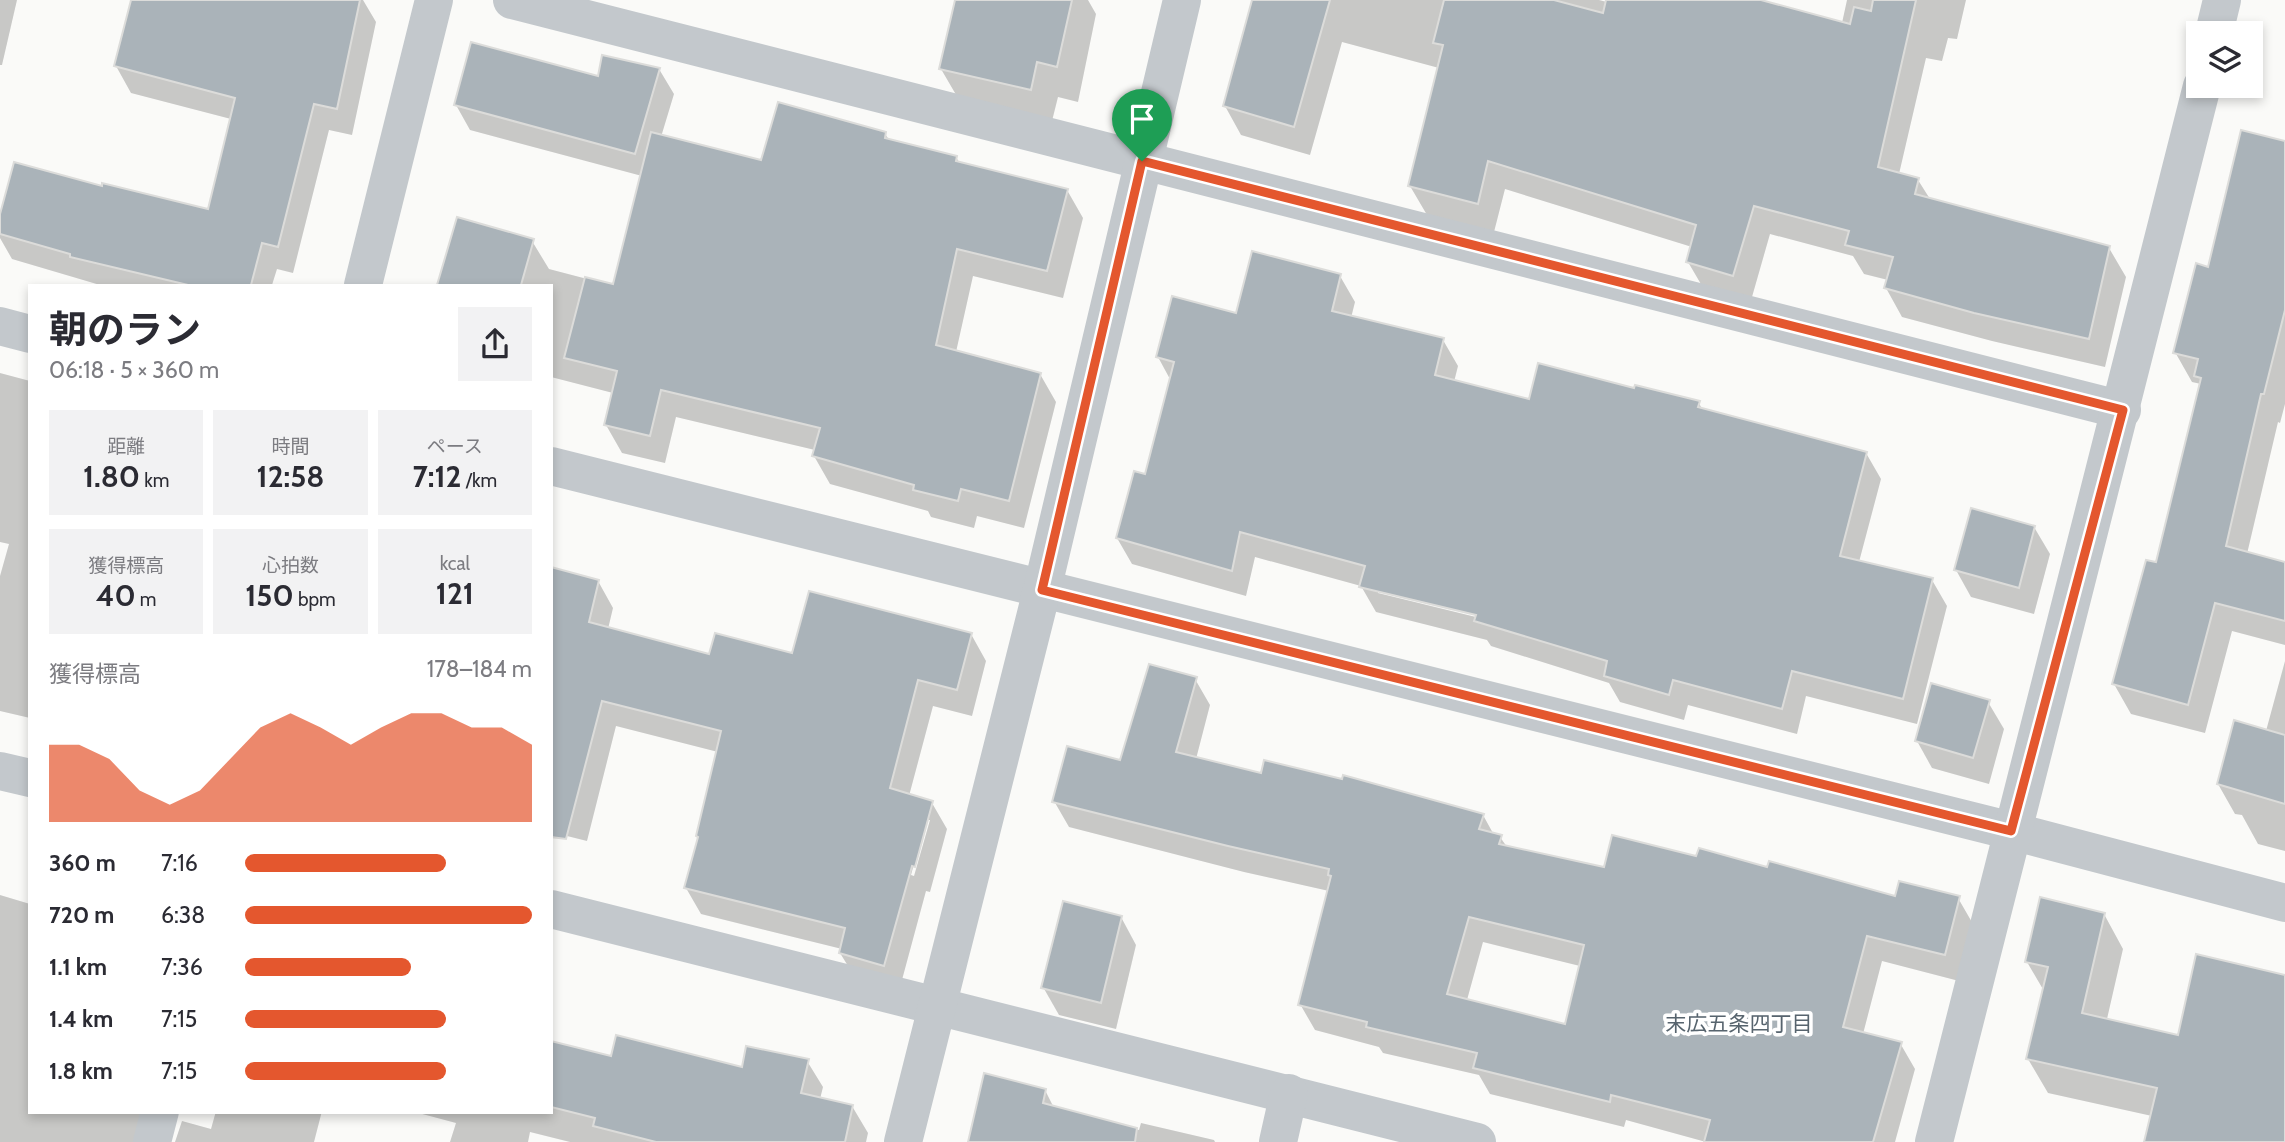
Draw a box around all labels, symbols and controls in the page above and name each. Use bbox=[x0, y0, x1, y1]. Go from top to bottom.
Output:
map controls bbox=[2186, 21, 2263, 98]
button: layers bbox=[2186, 21, 2263, 98]
pin bbox=[1112, 89, 1172, 161]
icon: arrive bbox=[1123, 100, 1161, 138]
text: 朝のラン bbox=[49, 306, 201, 353]
button: share bbox=[458, 307, 532, 381]
text: 06:18 · 5 × 360 m bbox=[49, 356, 219, 384]
text: 距離 bbox=[107, 435, 145, 458]
text: 時間 bbox=[271, 435, 310, 458]
text: ペース bbox=[427, 435, 483, 458]
text: 1.80 bbox=[83, 458, 140, 495]
text: 12:58 bbox=[257, 458, 324, 495]
text: 7:12 bbox=[413, 458, 461, 495]
text: km bbox=[140, 469, 169, 492]
text: /km bbox=[461, 469, 497, 492]
text: kcal bbox=[440, 552, 470, 575]
text: 獲得標高 bbox=[88, 554, 164, 577]
text: 心拍数 bbox=[262, 554, 319, 577]
text: 121 bbox=[436, 575, 474, 612]
text: 40 bbox=[96, 577, 136, 614]
text: 150 bbox=[245, 577, 294, 614]
text: m bbox=[136, 588, 157, 611]
text: bpm bbox=[294, 588, 336, 611]
text: 178–184 m bbox=[427, 655, 532, 683]
text: 獲得標高 bbox=[49, 660, 141, 688]
text: 360 m bbox=[49, 849, 116, 877]
text: 7:16 bbox=[161, 849, 198, 877]
text: 720 m bbox=[49, 901, 114, 929]
text: 6:38 bbox=[161, 901, 205, 929]
text: 1.1 km bbox=[49, 953, 107, 981]
text: 7:36 bbox=[161, 953, 203, 981]
text: 1.4 km bbox=[49, 1005, 113, 1033]
text: 7:15 bbox=[161, 1005, 197, 1033]
district label: 末広五条四丁目 bbox=[1666, 1011, 1813, 1036]
text: 1.8 km bbox=[49, 1057, 113, 1085]
text: 7:15 bbox=[161, 1057, 197, 1085]

